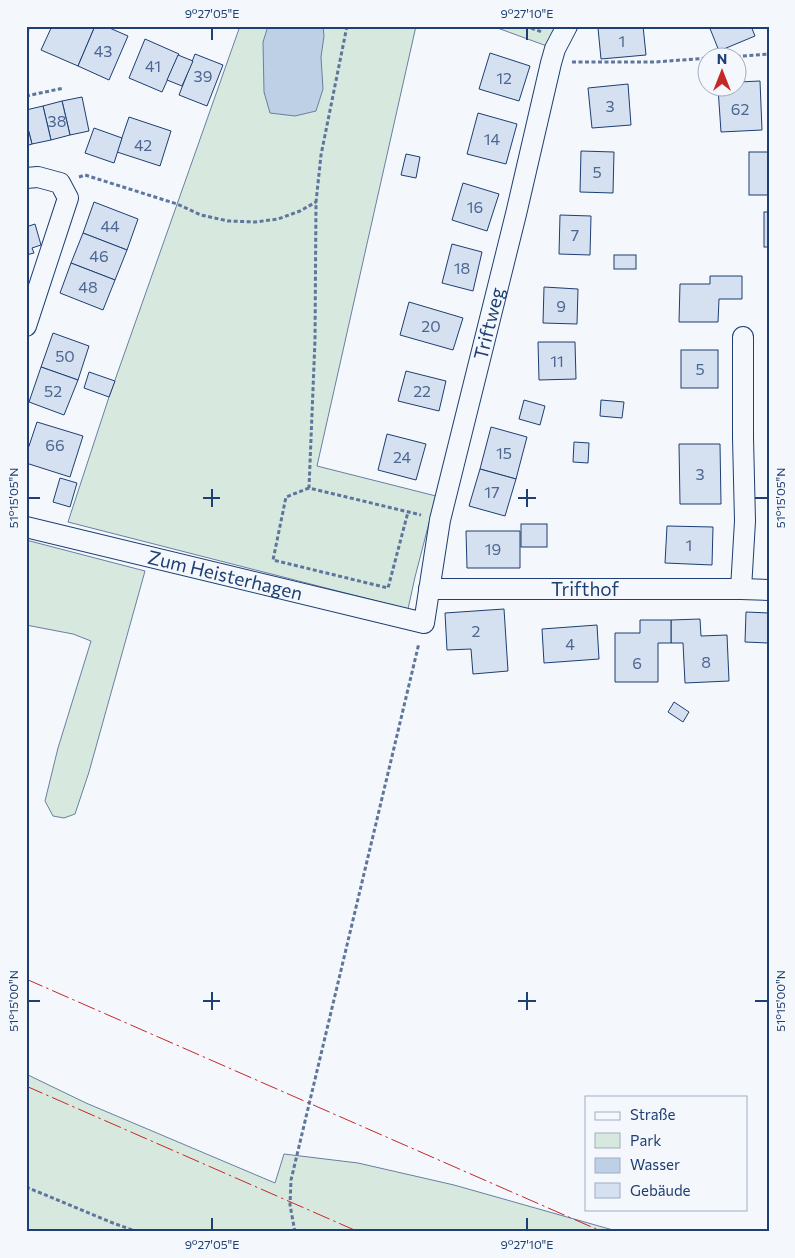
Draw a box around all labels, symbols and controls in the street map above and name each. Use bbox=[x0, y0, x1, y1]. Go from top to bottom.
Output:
text: 9°27'05"E bbox=[185, 6, 239, 20]
text: 9°27'10"E bbox=[501, 6, 553, 20]
house number: 1 bbox=[619, 31, 625, 50]
house number: 43 bbox=[94, 41, 112, 60]
north arrow bbox=[698, 48, 748, 98]
text: N bbox=[717, 50, 727, 67]
house number: 41 bbox=[145, 56, 161, 75]
house number: 39 bbox=[194, 66, 212, 85]
house number: 12 bbox=[496, 68, 512, 87]
house number: 3 bbox=[605, 96, 615, 115]
house number: 62 bbox=[731, 99, 749, 118]
house number: 38 bbox=[48, 111, 66, 130]
house number: 14 bbox=[484, 129, 501, 148]
house number: 42 bbox=[134, 135, 152, 154]
house number: 5 bbox=[592, 162, 602, 181]
house number: 16 bbox=[467, 197, 483, 216]
house number: 44 bbox=[100, 216, 120, 235]
house number: 7 bbox=[571, 225, 579, 244]
house number: 46 bbox=[89, 246, 109, 265]
house number: 18 bbox=[454, 258, 470, 277]
house number: 48 bbox=[78, 277, 98, 296]
street label: Triftweg bbox=[468, 285, 508, 362]
house number: 9 bbox=[556, 296, 566, 315]
house number: 20 bbox=[421, 316, 441, 335]
house number: 50 bbox=[55, 346, 75, 365]
house number: 11 bbox=[550, 351, 564, 370]
house number: 5 bbox=[695, 359, 705, 378]
house number: 52 bbox=[44, 381, 62, 400]
house number: 22 bbox=[413, 381, 431, 400]
house number: 66 bbox=[45, 435, 65, 454]
house number: 15 bbox=[496, 443, 512, 462]
house number: 24 bbox=[393, 447, 411, 466]
house number: 3 bbox=[695, 464, 705, 483]
text: 51°15'05"N bbox=[6, 468, 20, 528]
text: 51°15'05"N bbox=[773, 468, 787, 528]
house number: 17 bbox=[484, 482, 500, 501]
house number: 1 bbox=[686, 535, 692, 554]
house number: 19 bbox=[485, 539, 501, 558]
street label: Zum Heisterhagen bbox=[146, 545, 305, 604]
street label: Trifthof bbox=[551, 577, 619, 600]
house number: 2 bbox=[472, 621, 481, 640]
house number: 4 bbox=[565, 634, 575, 653]
house number: 8 bbox=[701, 652, 711, 671]
house number: 6 bbox=[632, 653, 642, 672]
text: 51°15'00"N bbox=[6, 970, 20, 1032]
text: 51°15'00"N bbox=[773, 970, 787, 1032]
legend bbox=[585, 1096, 748, 1210]
text: Straße bbox=[630, 1105, 676, 1123]
text: Park bbox=[630, 1131, 661, 1149]
text: Wasser bbox=[630, 1155, 680, 1173]
text: Gebäude bbox=[630, 1181, 691, 1199]
text: 9°27'05"E bbox=[185, 1237, 239, 1251]
text: 9°27'10"E bbox=[501, 1237, 553, 1251]

